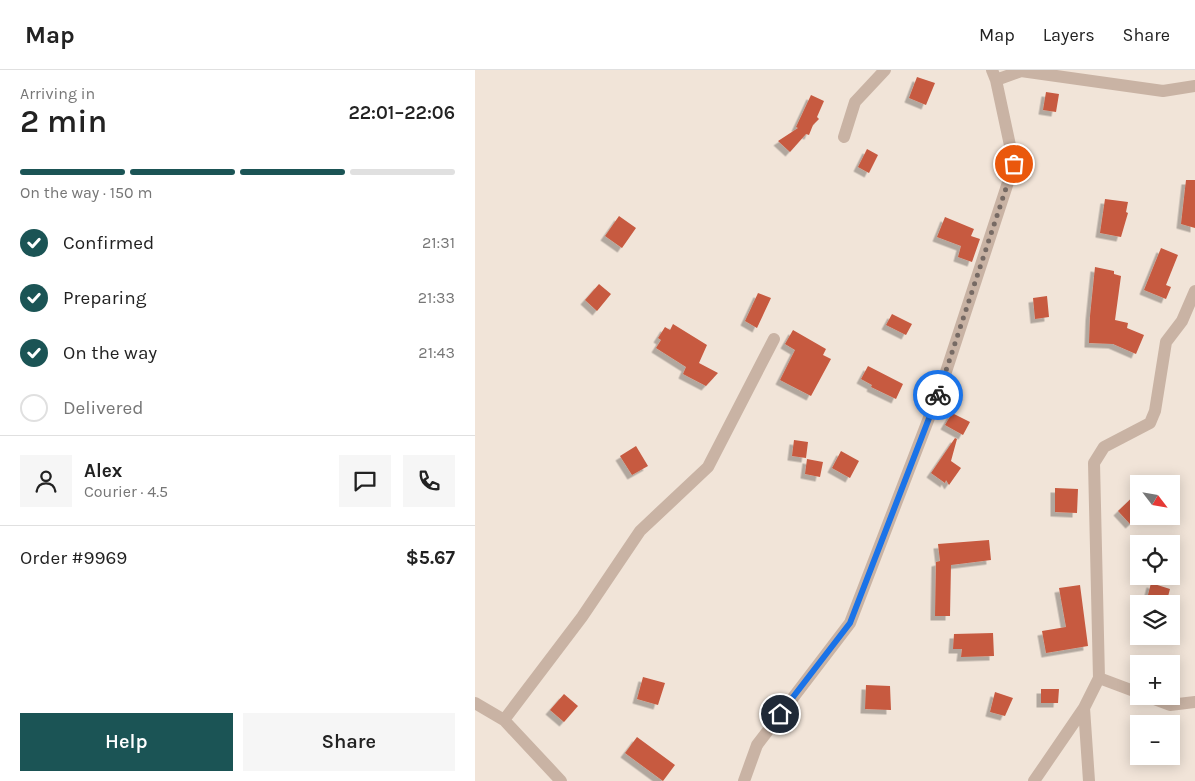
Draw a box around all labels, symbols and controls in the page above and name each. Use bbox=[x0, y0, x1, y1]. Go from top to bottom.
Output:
text: Map bbox=[25, 21, 75, 49]
text: Map bbox=[979, 24, 1015, 46]
text: Layers bbox=[1043, 24, 1095, 46]
text: Share bbox=[1123, 24, 1170, 46]
text: Arriving in bbox=[20, 84, 95, 103]
text: 22:01–22:06 bbox=[348, 102, 455, 124]
text: 2 min bbox=[20, 103, 107, 140]
pin bbox=[993, 143, 1035, 185]
icon: bag bbox=[1000, 150, 1028, 178]
text: On the way · 150 m bbox=[20, 183, 152, 202]
icon: check bbox=[20, 229, 48, 257]
text: Confirmed bbox=[63, 232, 154, 254]
text: 21:31 bbox=[422, 233, 455, 252]
icon: check bbox=[20, 284, 48, 312]
text: Preparing bbox=[63, 287, 146, 309]
text: 21:33 bbox=[418, 288, 455, 307]
icon: check bbox=[20, 339, 48, 367]
text: On the way bbox=[63, 342, 157, 364]
text: 21:43 bbox=[418, 343, 455, 362]
courier bbox=[913, 370, 963, 420]
icon: bike bbox=[924, 381, 952, 409]
text: Delivered bbox=[63, 397, 143, 419]
button: person bbox=[20, 455, 72, 507]
button: chat bbox=[339, 455, 391, 507]
button: phone bbox=[403, 455, 455, 507]
text: Alex bbox=[84, 460, 122, 482]
north arrow bbox=[1130, 475, 1180, 525]
map controls bbox=[1130, 475, 1180, 765]
text: Courier · 4.5 bbox=[84, 482, 168, 501]
button: locate bbox=[1130, 535, 1180, 585]
text: Order #9969 bbox=[20, 547, 127, 569]
text: $5.67 bbox=[406, 547, 455, 569]
button: layers bbox=[1130, 595, 1180, 645]
button: + bbox=[1130, 655, 1180, 705]
pin bbox=[759, 693, 801, 735]
icon: home bbox=[766, 700, 794, 728]
button: Help bbox=[20, 713, 233, 771]
button: Share bbox=[243, 713, 455, 771]
button: − bbox=[1130, 715, 1180, 765]

